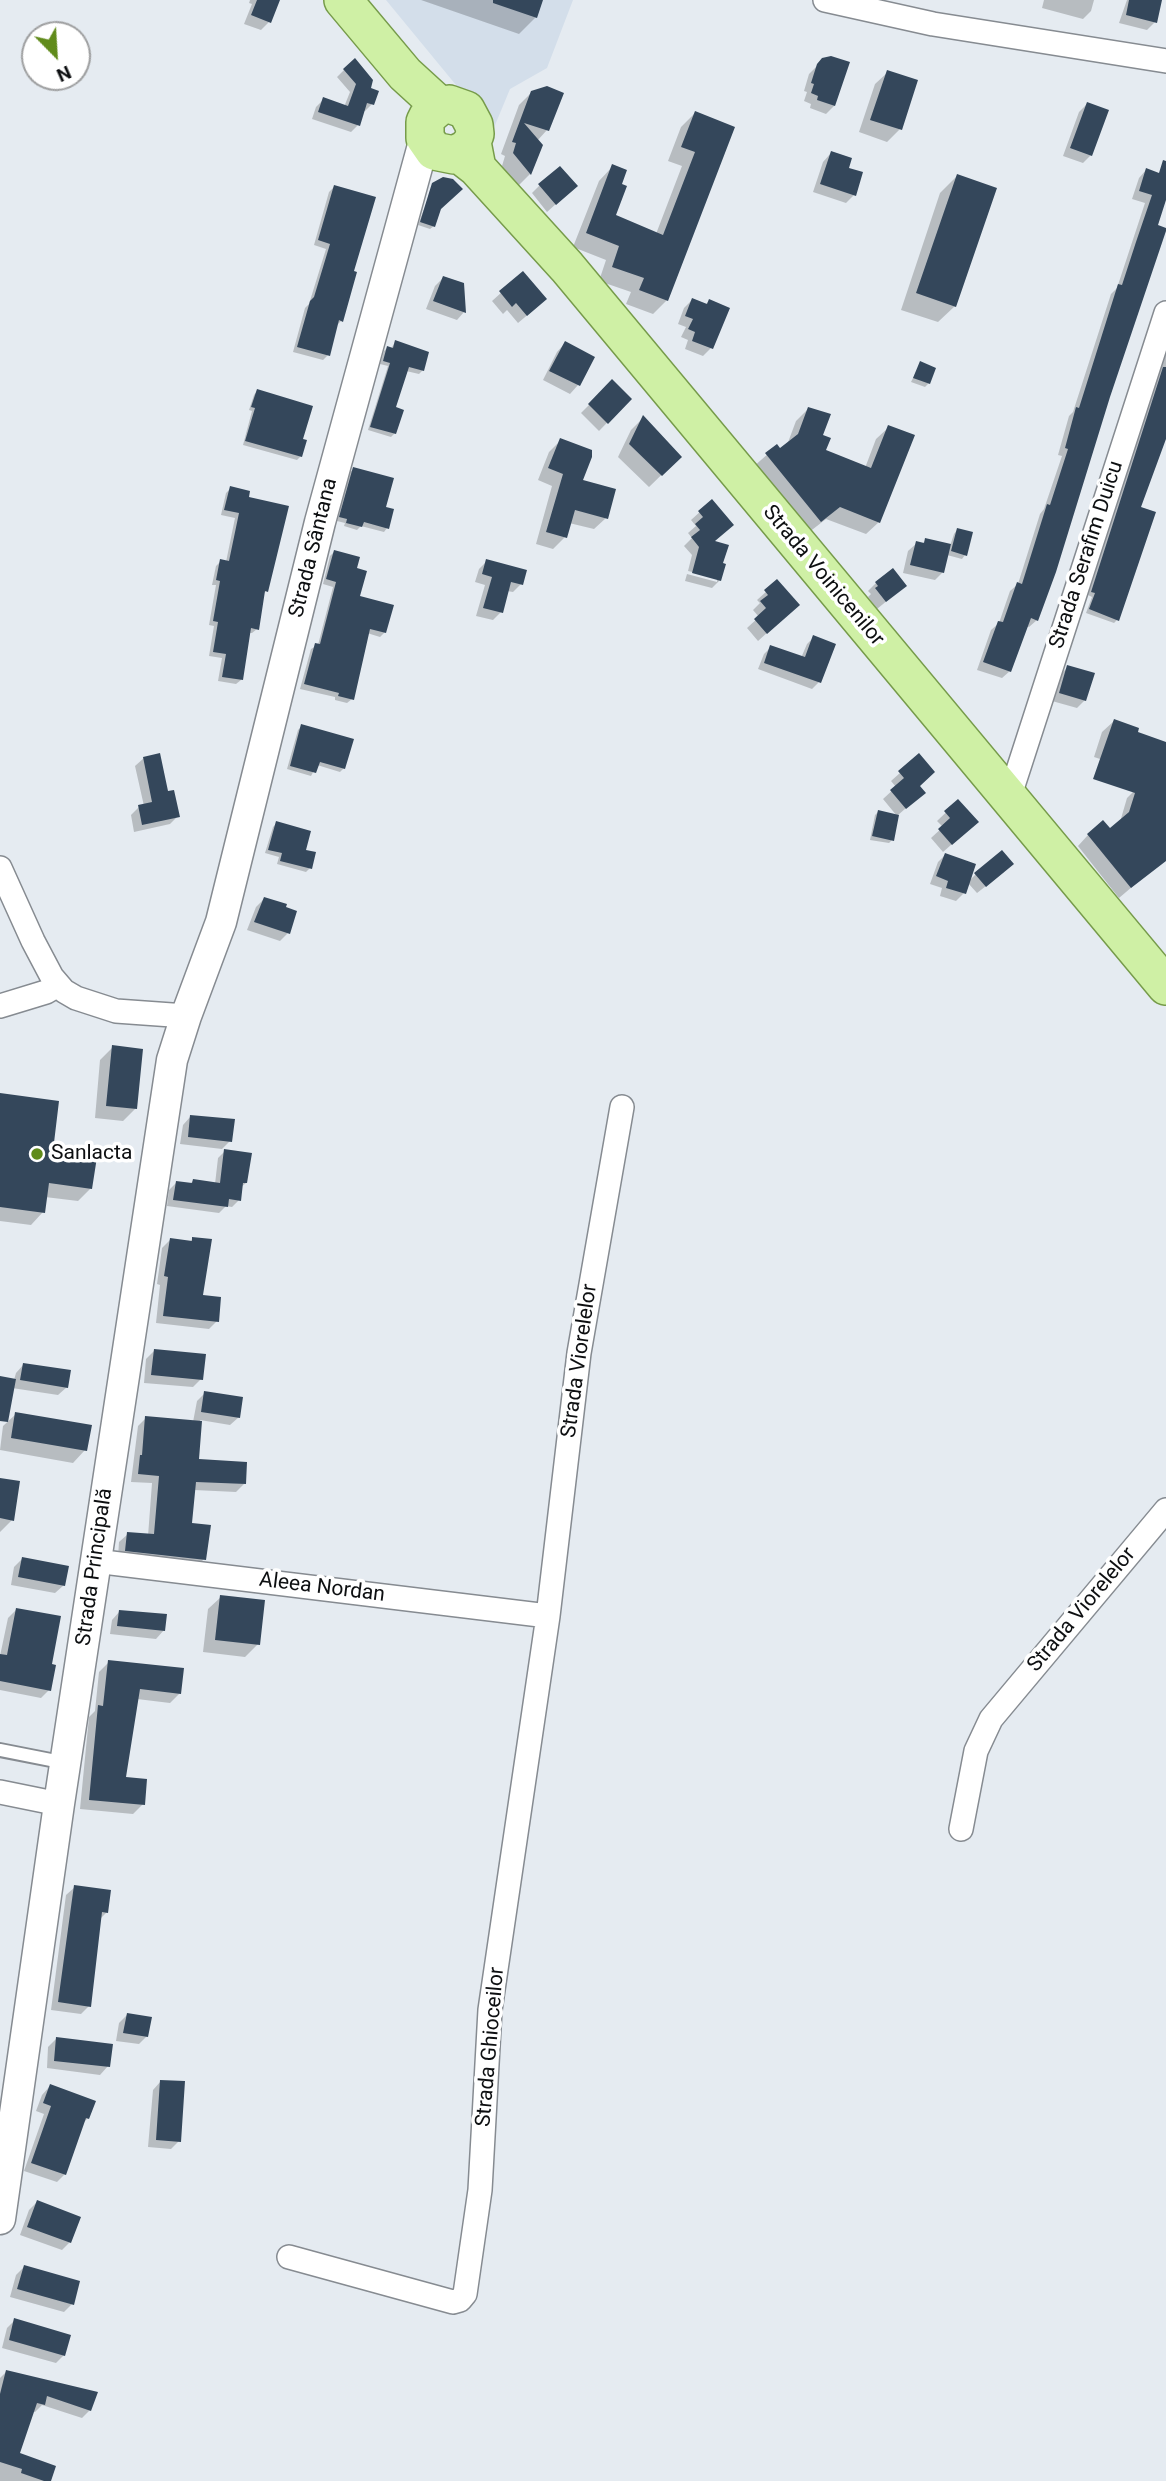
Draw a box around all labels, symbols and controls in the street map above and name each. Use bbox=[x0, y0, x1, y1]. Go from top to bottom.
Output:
north arrow bbox=[21, 21, 91, 91]
text: N bbox=[53, 61, 75, 87]
street label: Strada Serafim Duicu bbox=[1045, 458, 1129, 652]
street label: Strada Sântana bbox=[285, 476, 343, 620]
street label: Strada Voinicenilor bbox=[757, 501, 889, 651]
place label: Sanlacta bbox=[51, 1141, 132, 1167]
marker: Sanlacta bbox=[29, 1146, 45, 1162]
street label: Strada Viorelelor bbox=[557, 1283, 603, 1439]
street label: Strada Principală bbox=[71, 1487, 119, 1647]
street label: Strada Viorelelor bbox=[1023, 1543, 1141, 1677]
street label: Aleea Nordan bbox=[258, 1568, 386, 1608]
street label: Strada Ghioceilor bbox=[471, 1966, 511, 2128]

